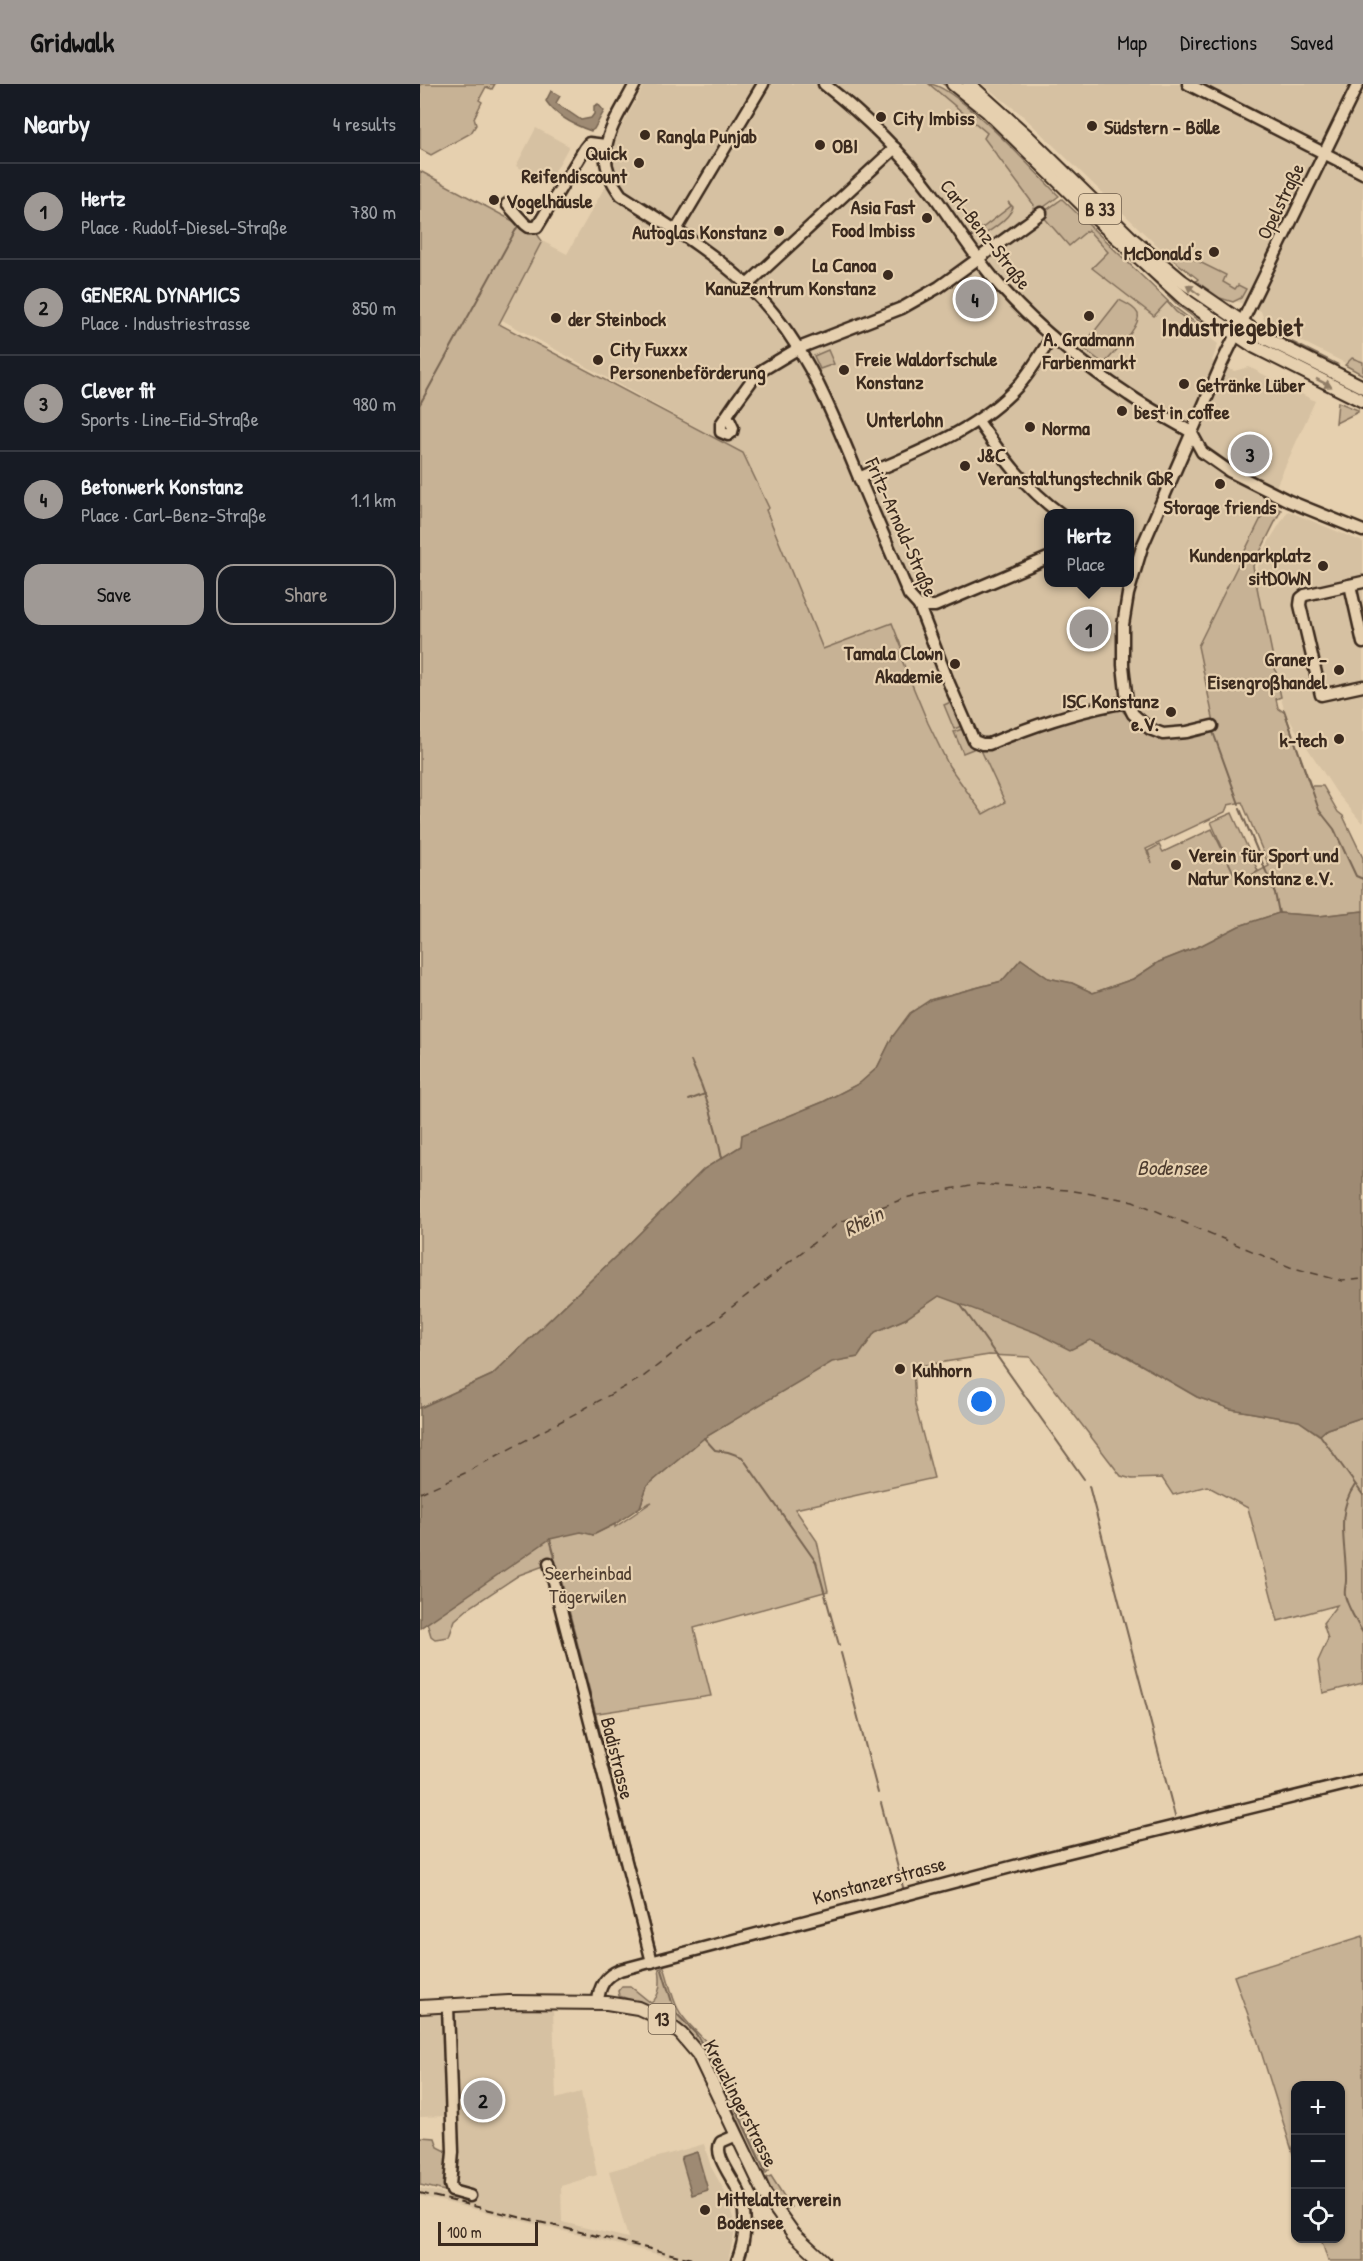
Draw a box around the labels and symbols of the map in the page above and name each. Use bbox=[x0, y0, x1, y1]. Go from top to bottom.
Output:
place label: City Imbiss bbox=[893, 104, 975, 132]
marker: City Imbiss bbox=[874, 110, 888, 124]
place label: Südstern - Bölle bbox=[1104, 113, 1220, 140]
marker: Südstern - Bölle bbox=[1085, 119, 1099, 133]
place label: Rangla Punjab bbox=[657, 122, 757, 150]
marker: Rangla Punjab bbox=[638, 128, 652, 142]
place label: OBI bbox=[832, 132, 858, 159]
marker: OBI bbox=[813, 138, 827, 152]
place label: Quick Reifendiscount bbox=[522, 139, 628, 189]
marker: Quick Reifendiscount bbox=[632, 156, 646, 170]
street label: Opelstraße bbox=[1250, 158, 1310, 244]
street label: Carl-Benz-Straße bbox=[934, 173, 1038, 295]
place label: Vogelhäusle bbox=[506, 187, 593, 215]
marker: Vogelhäusle bbox=[487, 193, 501, 207]
place label: Asia Fast Food Imbiss bbox=[832, 193, 916, 243]
road number: B 33 bbox=[1079, 194, 1121, 224]
marker: Asia Fast Food Imbiss bbox=[920, 211, 934, 225]
place label: Autoglas Konstanz bbox=[632, 218, 767, 246]
marker: Autoglas Konstanz bbox=[772, 224, 786, 238]
place label: McDonald's bbox=[1124, 239, 1202, 266]
marker: McDonald's bbox=[1207, 245, 1221, 259]
place label: La Canoa KanuZentrum Konstanz bbox=[705, 251, 876, 301]
marker: La Canoa KanuZentrum Konstanz bbox=[881, 268, 895, 282]
pin: 4 bbox=[956, 276, 994, 322]
one-way arrow bbox=[1185, 284, 1200, 296]
place label: der Steinbock bbox=[568, 305, 667, 332]
marker: A. Gradmann Farbenmarkt bbox=[1082, 309, 1096, 323]
district label: Industriegebiet bbox=[1161, 309, 1304, 345]
marker: der Steinbock bbox=[549, 311, 563, 325]
place label: A. Gradmann Farbenmarkt bbox=[1042, 325, 1136, 375]
place label: City Fuxxx Personenbeförderung bbox=[610, 335, 766, 386]
place label: Freie Waldorfschule Konstanz bbox=[855, 345, 998, 395]
marker: City Fuxxx Personenbeförderung bbox=[591, 353, 605, 367]
marker: Freie Waldorfschule Konstanz bbox=[837, 363, 851, 377]
place label: Getränke Lüber bbox=[1196, 371, 1306, 398]
marker: Getränke Lüber bbox=[1177, 377, 1191, 391]
one-way arrow bbox=[1315, 377, 1333, 387]
place label: best in coffee bbox=[1134, 398, 1230, 425]
marker: best in coffee bbox=[1115, 404, 1129, 418]
district label: Unterlohn bbox=[866, 405, 944, 434]
place label: Norma bbox=[1042, 414, 1090, 441]
marker: Norma bbox=[1023, 420, 1037, 434]
pin: 3 bbox=[1230, 432, 1270, 476]
place label: J&C Veranstaltungstechnik GbR bbox=[977, 441, 1173, 492]
street label: Fritz-Arnold-Straße bbox=[859, 452, 945, 601]
marker: J&C Veranstaltungstechnik GbR bbox=[958, 459, 972, 473]
marker: Storage friends bbox=[1213, 477, 1227, 491]
place label: Storage friends bbox=[1164, 493, 1277, 521]
place label: Kundenparkplatz sitDOWN bbox=[1189, 541, 1311, 591]
marker: Kundenparkplatz sitDOWN bbox=[1316, 559, 1330, 573]
pin: 1 bbox=[1070, 606, 1108, 652]
place label: Tamala Clown Akademie bbox=[843, 639, 943, 689]
place label: Graner - Eisengroßhandel bbox=[1207, 645, 1328, 696]
marker: Tamala Clown Akademie bbox=[948, 657, 962, 671]
marker: Graner - Eisengroßhandel bbox=[1332, 663, 1346, 677]
place label: ISC Konstanz e.V. bbox=[1062, 687, 1159, 737]
marker: ISC Konstanz e.V. bbox=[1164, 705, 1178, 719]
place label: k-tech bbox=[1280, 726, 1328, 753]
marker: k-tech bbox=[1332, 732, 1346, 746]
place label: Verein für Sport und Natur Konstanz e.V. bbox=[1188, 841, 1338, 891]
marker: Verein für Sport und Natur Konstanz e.V. bbox=[1169, 858, 1183, 872]
water label: Bodensee bbox=[1137, 1153, 1209, 1182]
water label: Rhein bbox=[838, 1198, 889, 1243]
place label: Kuhhorn bbox=[912, 1356, 972, 1383]
marker: Kuhhorn bbox=[893, 1362, 907, 1376]
your location bbox=[967, 1387, 996, 1416]
park label: Seerheinbad Tägerwilen bbox=[545, 1559, 631, 1609]
street label: Badistrasse bbox=[595, 1714, 641, 1802]
street label: Konstanzerstrasse bbox=[809, 1849, 949, 1911]
road number: 13 bbox=[648, 2004, 676, 2034]
street label: Kreuzlingerstrasse bbox=[697, 2035, 785, 2171]
pin: 2 bbox=[464, 2078, 502, 2122]
place label: Mittelalterverein Bodensee bbox=[717, 2185, 841, 2235]
marker: Mittelalterverein Bodensee bbox=[698, 2203, 712, 2217]
scale bar bbox=[438, 2219, 538, 2246]

